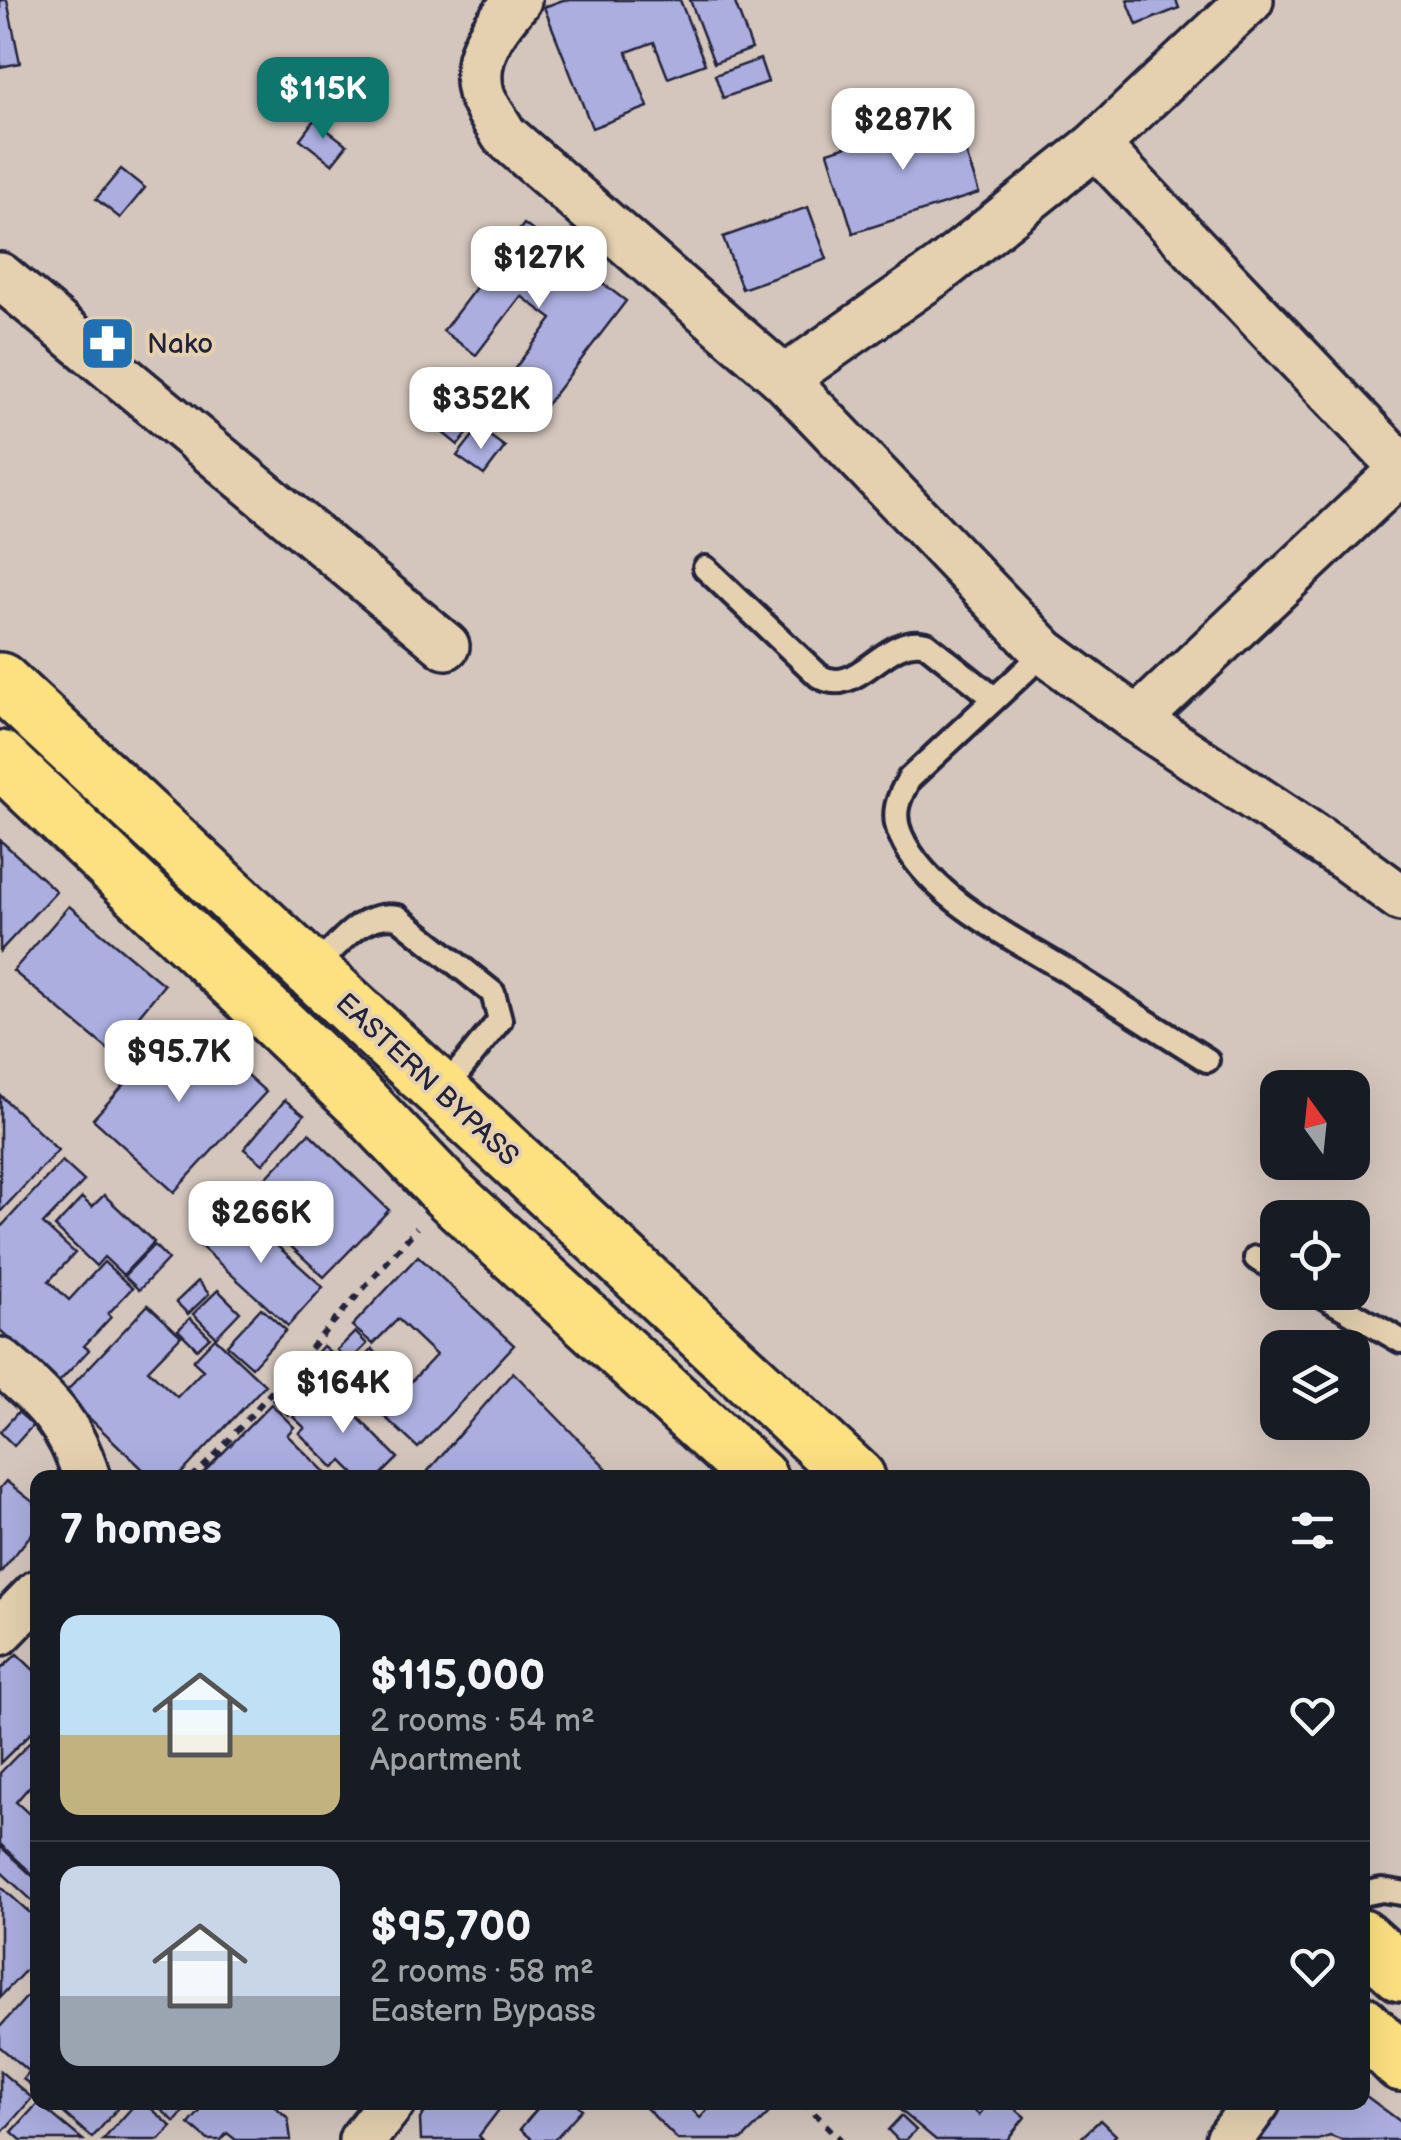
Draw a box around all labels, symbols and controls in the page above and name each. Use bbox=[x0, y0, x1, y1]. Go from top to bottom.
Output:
pin: $115K bbox=[253, 57, 393, 142]
text: $115K bbox=[279, 70, 367, 109]
pin: $287K bbox=[833, 88, 973, 173]
text: $287K bbox=[854, 101, 952, 140]
pin: $127K bbox=[469, 226, 609, 311]
text: $127K bbox=[493, 239, 585, 278]
pharmacy icon: Nako bbox=[78, 314, 138, 374]
place label: Nako bbox=[147, 328, 213, 361]
pin: $352K bbox=[411, 367, 551, 452]
text: $352K bbox=[431, 380, 531, 419]
street label: EASTERN BYPASS bbox=[329, 987, 525, 1173]
pin: $95.7K bbox=[98, 1020, 260, 1105]
text: $95.7K bbox=[127, 1033, 231, 1072]
north arrow bbox=[1260, 1070, 1370, 1180]
map controls bbox=[1260, 1070, 1370, 1440]
pin: $266K bbox=[191, 1181, 331, 1266]
text: $266K bbox=[211, 1194, 311, 1233]
button: locate bbox=[1260, 1200, 1370, 1310]
button: layers bbox=[1260, 1330, 1370, 1440]
pin: $164K bbox=[273, 1351, 413, 1436]
text: $164K bbox=[296, 1364, 390, 1403]
icon: filters bbox=[1285, 1503, 1340, 1558]
text: 7 homes bbox=[60, 1505, 222, 1556]
text: $115,000 bbox=[370, 1651, 545, 1702]
icon: home bbox=[140, 1655, 260, 1775]
icon: heart bbox=[1285, 1688, 1340, 1743]
text: 2 rooms · 54 m² bbox=[370, 1702, 595, 1741]
text: Apartment bbox=[370, 1741, 521, 1780]
text: $95,700 bbox=[370, 1902, 531, 1953]
icon: home bbox=[140, 1906, 260, 2026]
icon: heart bbox=[1285, 1939, 1340, 1994]
text: 2 rooms · 58 m² bbox=[370, 1953, 594, 1992]
text: Eastern Bypass bbox=[370, 1992, 596, 2031]

